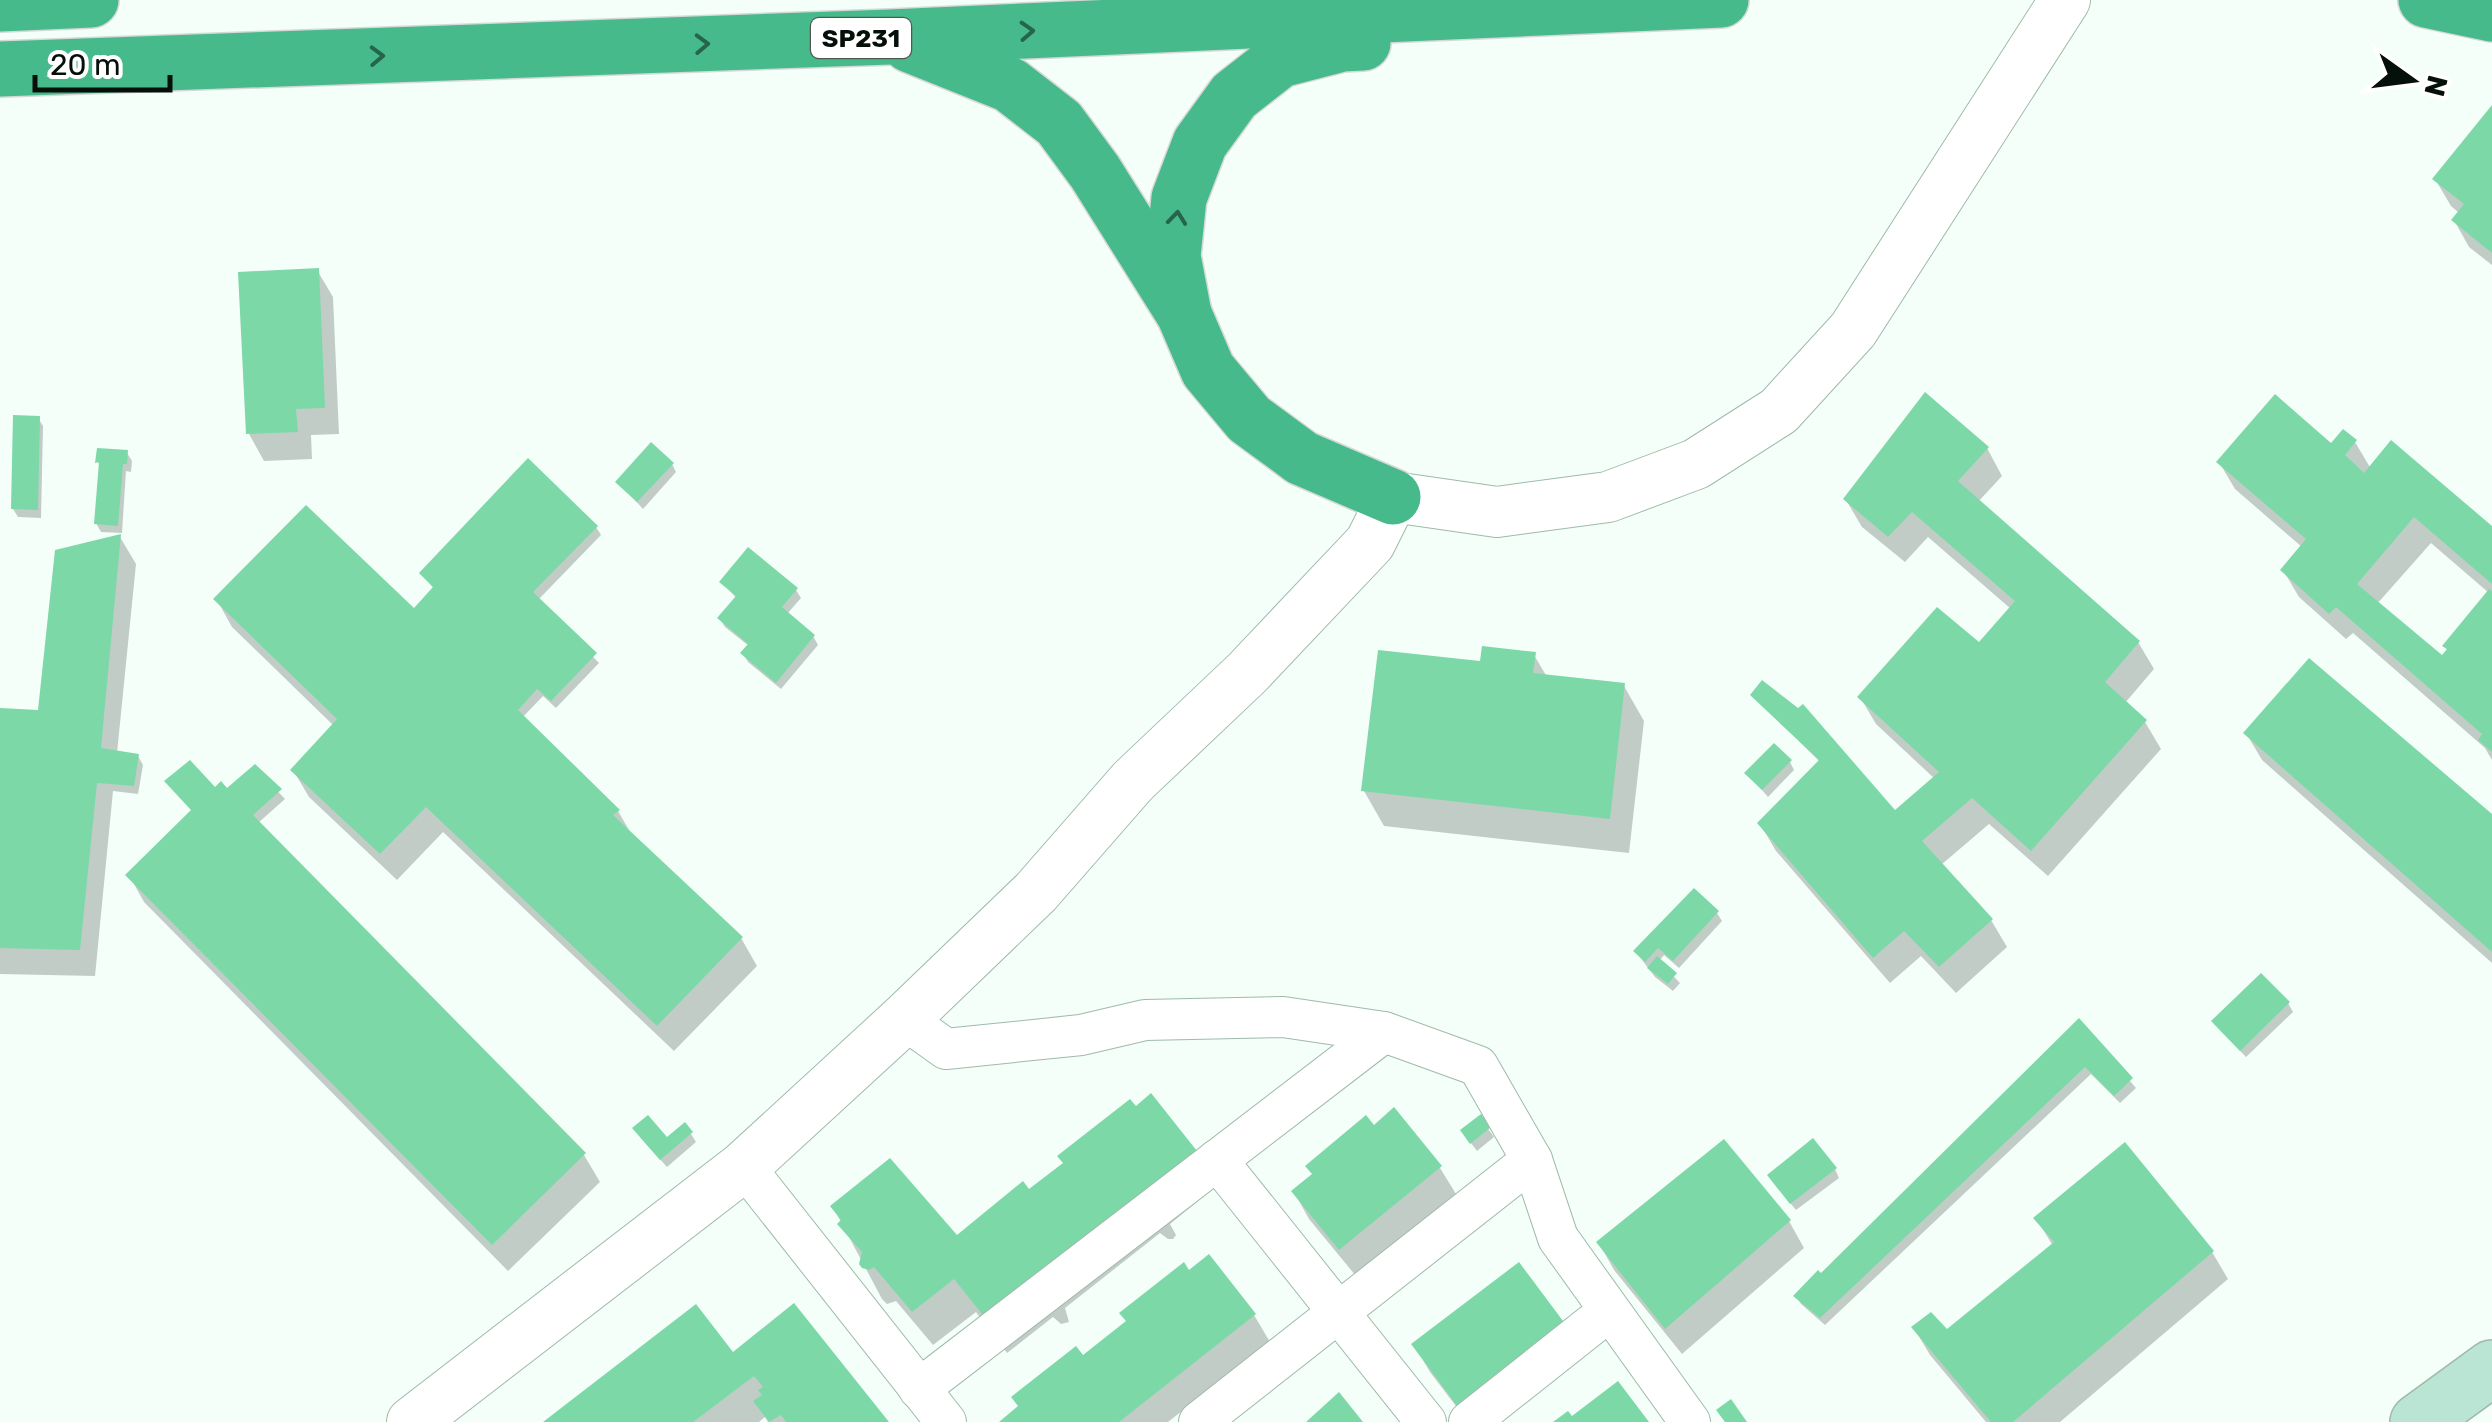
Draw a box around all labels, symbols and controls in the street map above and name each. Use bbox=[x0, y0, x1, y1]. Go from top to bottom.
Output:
road number: SP231 bbox=[811, 18, 911, 58]
one-way arrow bbox=[1019, 21, 1035, 42]
scale bar bbox=[35, 30, 170, 92]
north arrow bbox=[2362, 30, 2462, 130]
one-way arrow bbox=[695, 34, 711, 55]
one-way arrow bbox=[370, 45, 386, 66]
text: 20 m bbox=[50, 47, 121, 83]
text: N bbox=[2417, 72, 2454, 100]
one-way arrow bbox=[1166, 210, 1188, 226]

